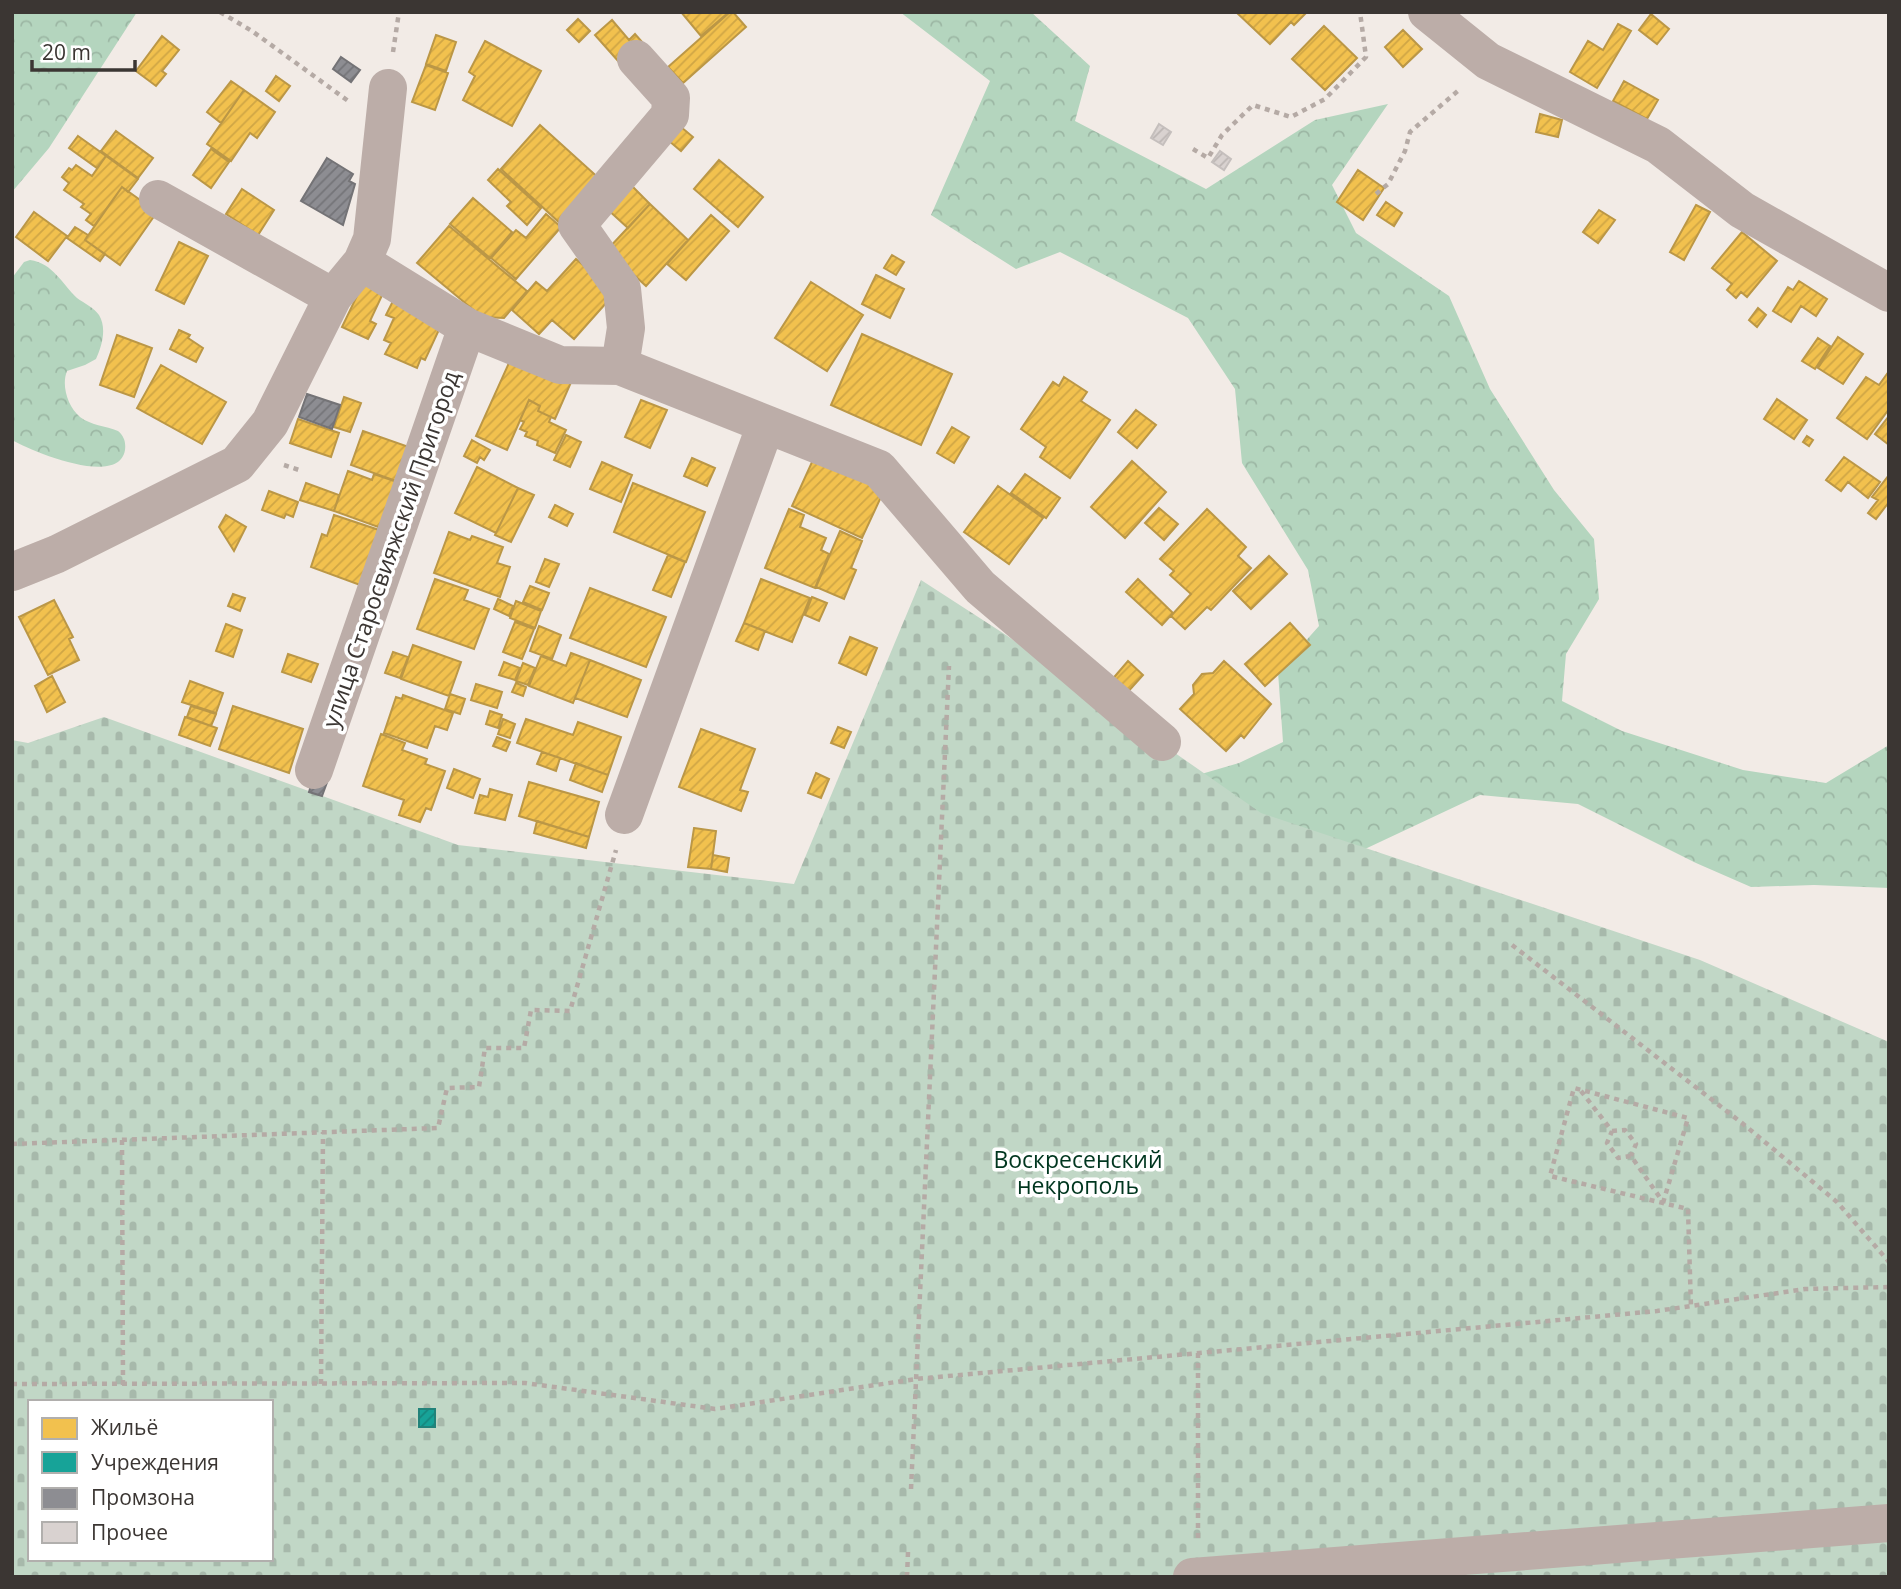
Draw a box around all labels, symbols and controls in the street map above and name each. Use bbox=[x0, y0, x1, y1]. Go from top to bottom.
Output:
scale bar bbox=[32, 28, 135, 72]
text: 20 m bbox=[42, 38, 91, 66]
street label: улица Старосвияжский Пригород bbox=[314, 366, 466, 732]
park label: Воскресенский некрополь bbox=[993, 1143, 1163, 1201]
legend bbox=[28, 1400, 273, 1561]
text: Жильё bbox=[91, 1413, 158, 1441]
text: Учреждения bbox=[91, 1448, 219, 1476]
text: Промзона bbox=[91, 1483, 195, 1511]
text: Прочее bbox=[91, 1518, 168, 1546]

